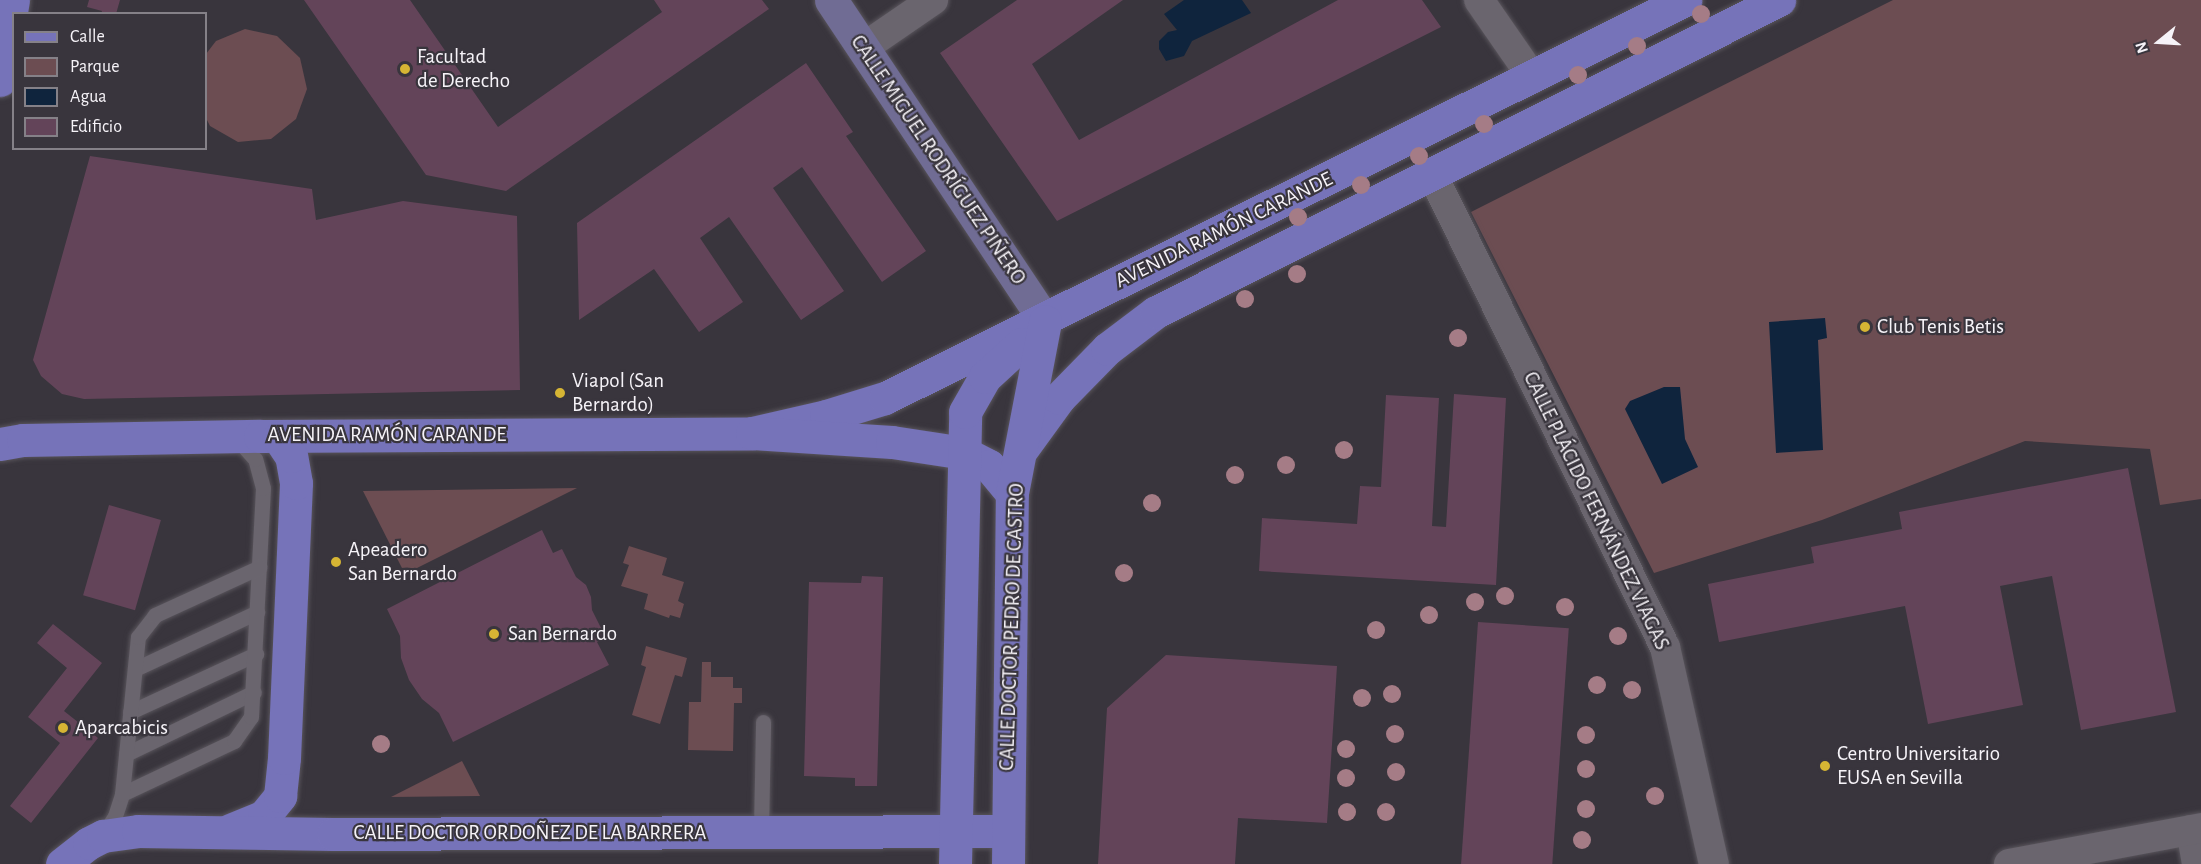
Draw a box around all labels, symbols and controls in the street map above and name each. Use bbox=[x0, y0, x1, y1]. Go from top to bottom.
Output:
legend bbox=[12, 12, 207, 150]
north arrow bbox=[2129, 12, 2189, 72]
text: Calle bbox=[70, 28, 105, 46]
street label: CALLE MIGUEL RODRÍGUEZ PIÑERO bbox=[845, 30, 1031, 290]
text: N bbox=[2133, 40, 2151, 55]
place label: Facultad de Derecho bbox=[417, 44, 510, 94]
text: Parque bbox=[70, 58, 119, 76]
marker: Facultad de Derecho bbox=[398, 62, 412, 76]
text: Agua bbox=[70, 88, 107, 106]
text: Edificio bbox=[70, 118, 122, 136]
street label: AVENIDA RAMÓN CARANDE bbox=[1111, 166, 1337, 294]
place label: Club Tenis Betis bbox=[1877, 314, 2004, 340]
marker: Club Tenis Betis bbox=[1858, 320, 1872, 334]
place label: Viapol (San Bernardo) bbox=[572, 368, 664, 418]
street label: CALLE PLÁCIDO FERNÁNDEZ VIAGAS bbox=[1518, 368, 1674, 654]
marker: Viapol (San Bernardo) bbox=[553, 386, 567, 400]
street label: AVENIDA RAMÓN CARANDE bbox=[268, 422, 506, 448]
street label: CALLE DOCTOR PEDRO DE CASTRO bbox=[994, 483, 1030, 771]
place label: Apeadero San Bernardo bbox=[348, 537, 457, 587]
marker: Apeadero San Bernardo bbox=[329, 555, 343, 569]
place label: San Bernardo bbox=[508, 621, 617, 647]
marker: San Bernardo bbox=[485, 625, 503, 643]
place label: Aparcabicis bbox=[75, 715, 168, 741]
marker: Aparcabicis bbox=[56, 721, 70, 735]
place label: Centro Universitario EUSA en Sevilla bbox=[1837, 741, 2000, 791]
marker: Centro Universitario EUSA en Sevilla bbox=[1818, 759, 1832, 773]
street label: CALLE DOCTOR ORDOÑEZ DE LA BARRERA bbox=[354, 820, 706, 846]

